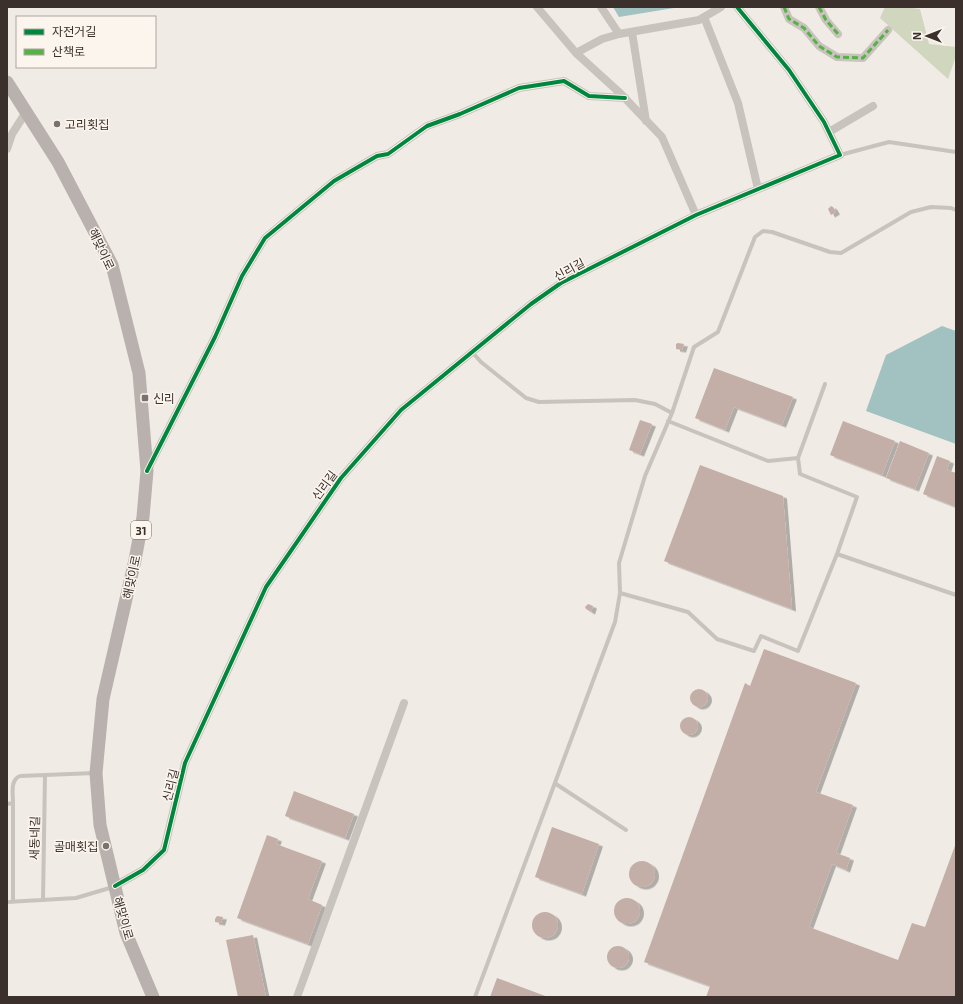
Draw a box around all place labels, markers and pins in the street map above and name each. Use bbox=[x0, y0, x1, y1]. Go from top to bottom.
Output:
place label: 고리횟집 bbox=[65, 117, 109, 131]
marker: 고리횟집 bbox=[52, 119, 62, 129]
place label: 신리 bbox=[153, 391, 175, 405]
marker: 신리 bbox=[140, 393, 150, 403]
place label: 골매횟집 bbox=[54, 839, 98, 853]
marker: 골매횟집 bbox=[101, 841, 111, 851]

